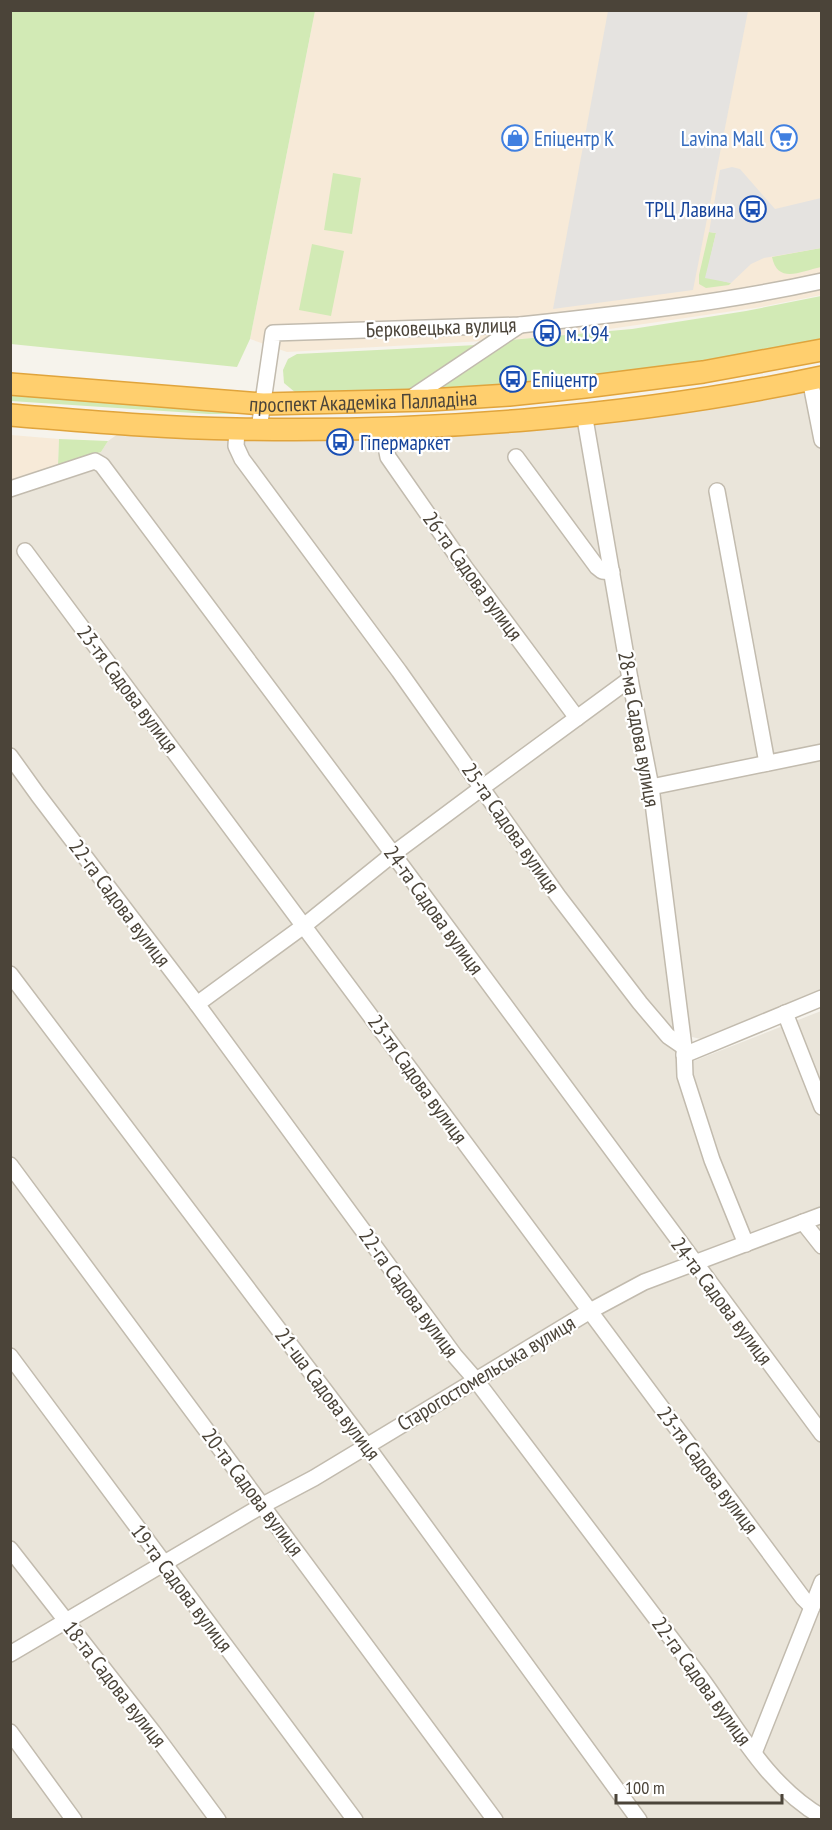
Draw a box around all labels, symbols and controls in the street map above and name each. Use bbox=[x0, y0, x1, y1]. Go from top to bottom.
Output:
shop icon: Епіцентр К bbox=[500, 123, 530, 153]
supermarket icon: Lavina Mall bbox=[769, 123, 799, 153]
place label: Епіцентр К bbox=[534, 125, 614, 152]
place label: Lavina Mall bbox=[681, 125, 764, 152]
bus stop icon: ТРЦ Лавина bbox=[738, 194, 768, 224]
place label: ТРЦ Лавина bbox=[645, 196, 734, 223]
street label: Берковецька вулиця bbox=[365, 311, 517, 343]
bus stop icon: м.194 bbox=[532, 318, 562, 348]
place label: м.194 bbox=[566, 320, 610, 347]
bus stop icon: Епіцентр bbox=[498, 364, 528, 394]
place label: Епіцентр bbox=[532, 366, 598, 393]
street label: проспект Академіка Палладіна bbox=[248, 384, 478, 418]
bus stop icon: Гіпермаркет bbox=[325, 427, 355, 457]
place label: Гіпермаркет bbox=[360, 429, 451, 456]
street label: 26-та Садова вулиця bbox=[417, 506, 529, 646]
street label: 23-тя Садова вулиця bbox=[71, 620, 185, 758]
street label: 28-ма Садова вулиця bbox=[612, 649, 666, 809]
street label: 25-та Садова вулиця bbox=[456, 758, 566, 898]
street label: 22-га Садова вулиця bbox=[63, 834, 177, 972]
street label: 24-та Садова вулиця bbox=[378, 840, 490, 980]
street label: 23-тя Садова вулиця bbox=[362, 1009, 474, 1149]
street label: 22-га Садова вулиця bbox=[353, 1223, 465, 1363]
street label: 24-та Садова вулиця bbox=[665, 1232, 779, 1370]
street label: Старогостомельська вулиця bbox=[392, 1309, 580, 1437]
street label: 21-ша Садова вулиця bbox=[269, 1322, 387, 1466]
street label: 23-тя Садова вулиця bbox=[651, 1401, 765, 1539]
street label: 20-та Садова вулиця bbox=[196, 1423, 310, 1561]
street label: 19-та Садова вулиця bbox=[125, 1519, 239, 1657]
street label: 22-га Садова вулиця bbox=[646, 1611, 758, 1751]
street label: 18-та Садова вулиця bbox=[57, 1615, 173, 1753]
scale bar bbox=[616, 1767, 782, 1805]
text: 100 m bbox=[625, 1776, 665, 1799]

